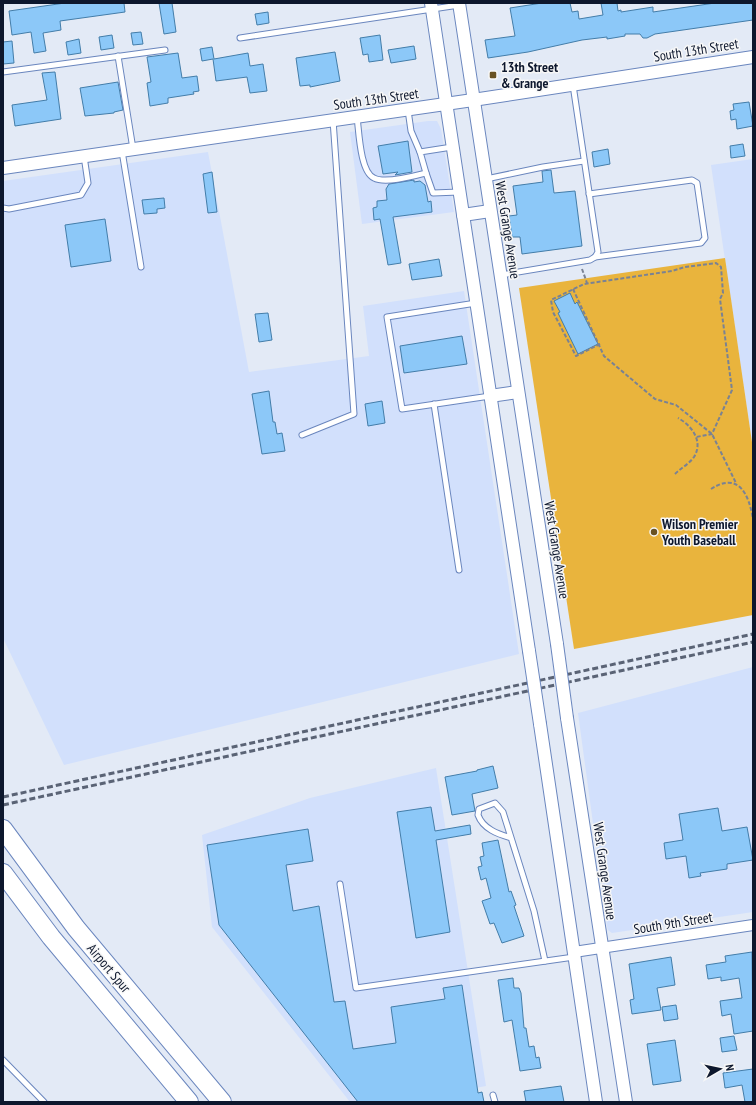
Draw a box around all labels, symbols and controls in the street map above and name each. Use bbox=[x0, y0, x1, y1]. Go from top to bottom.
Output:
street label: South 13th Street bbox=[652, 34, 740, 66]
place label: 13th Street & Grange bbox=[501, 58, 558, 92]
marker: 13th Street & Grange bbox=[488, 70, 498, 80]
street label: South 13th Street bbox=[332, 84, 420, 114]
street label: West Grange Avenue bbox=[491, 180, 525, 280]
street label: West Grange Avenue bbox=[540, 500, 574, 600]
place label: Wilson Premier Youth Baseball bbox=[661, 515, 739, 549]
marker: Wilson Premier Youth Baseball bbox=[649, 527, 659, 537]
street label: West Grange Avenue bbox=[589, 821, 621, 921]
street label: South 9th Street bbox=[632, 908, 714, 938]
street label: Airport Spur bbox=[83, 940, 135, 996]
north arrow bbox=[700, 1049, 740, 1089]
text: N bbox=[722, 1063, 737, 1072]

